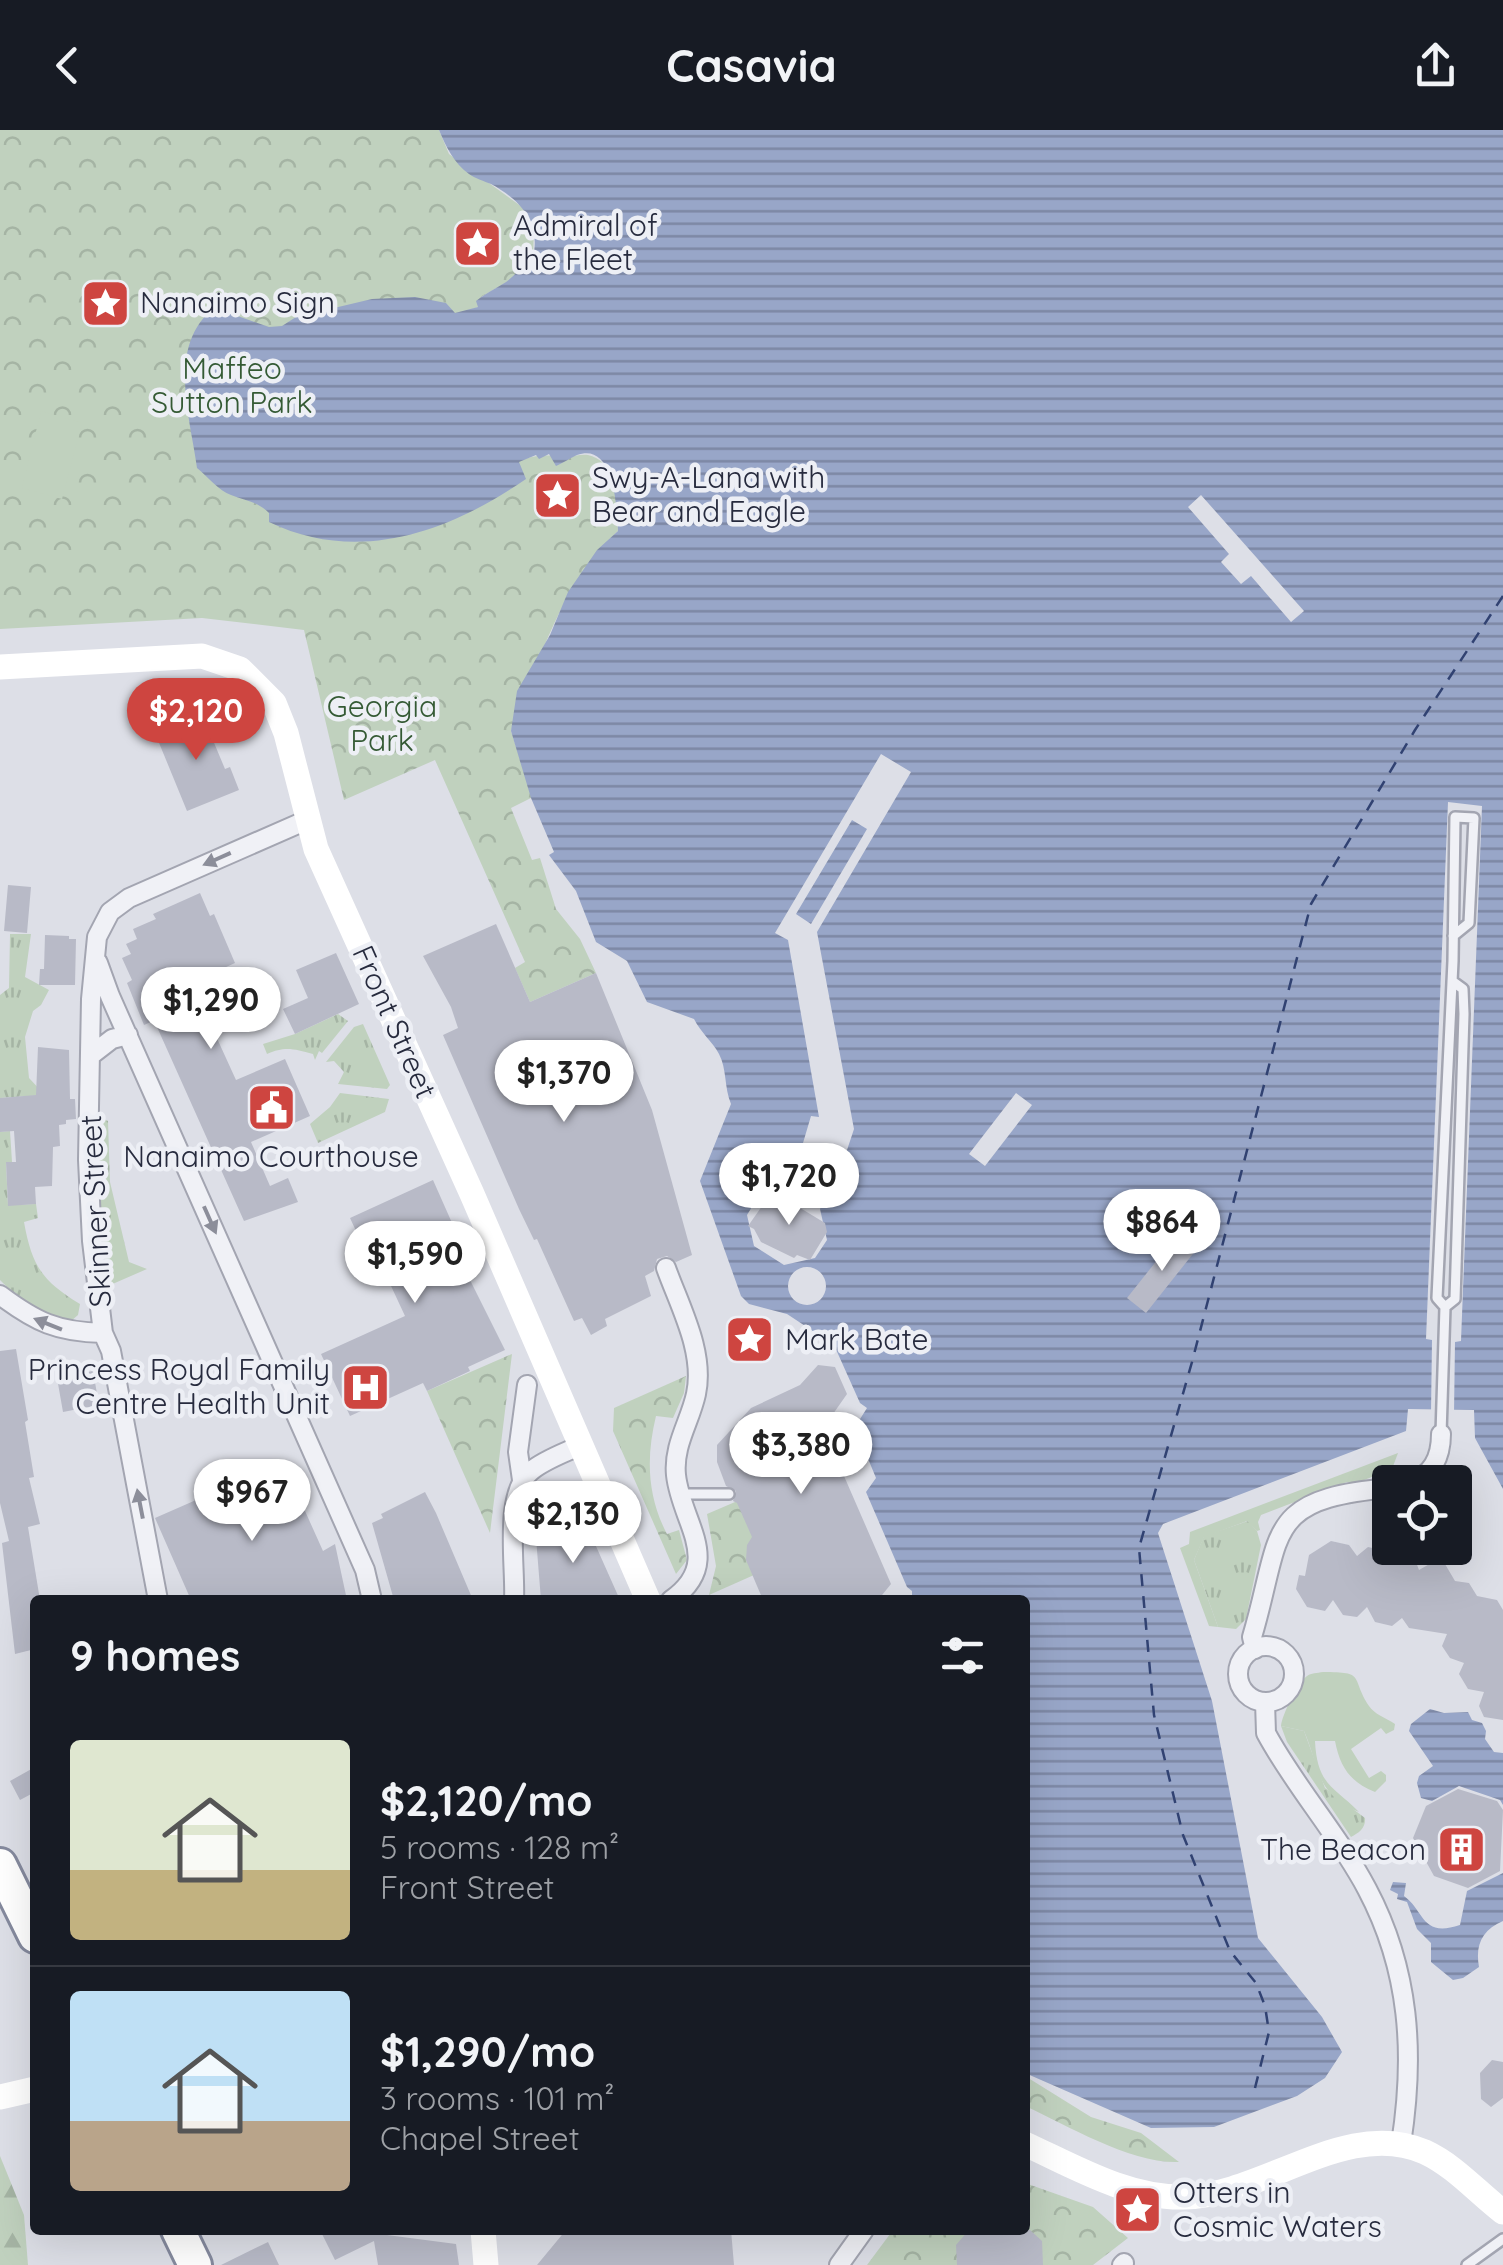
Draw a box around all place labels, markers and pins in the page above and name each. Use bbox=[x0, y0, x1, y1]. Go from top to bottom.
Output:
place label: Admiral of the Fleet bbox=[513, 206, 658, 278]
place icon: Admiral of the Fleet bbox=[452, 217, 504, 269]
place icon: Nanaimo Sign bbox=[79, 277, 131, 329]
place label: Nanaimo Sign bbox=[140, 283, 335, 321]
place label: Swy-A-Lana with Bear and Eagle bbox=[592, 458, 825, 530]
place icon: Swy-A-Lana with Bear and Eagle bbox=[531, 469, 583, 521]
pin: $2,120 bbox=[115, 678, 277, 763]
pin: $1,290 bbox=[130, 967, 292, 1052]
pin: $1,370 bbox=[483, 1040, 645, 1125]
public building icon: Nanaimo Courthouse bbox=[245, 1082, 297, 1134]
place label: Nanaimo Courthouse bbox=[123, 1137, 419, 1175]
pin: $1,720 bbox=[708, 1143, 870, 1228]
pin: $864 bbox=[1103, 1189, 1221, 1274]
pin: $1,590 bbox=[334, 1221, 496, 1306]
place icon: Mark Bate bbox=[724, 1314, 776, 1366]
place label: Mark Bate bbox=[785, 1320, 928, 1358]
place label: Princess Royal Family Centre Health Unit bbox=[28, 1350, 330, 1422]
hospital icon: Princess Royal Family Centre Health Unit bbox=[339, 1361, 391, 1413]
pin: $3,380 bbox=[720, 1412, 882, 1497]
pin: $967 bbox=[193, 1459, 311, 1544]
pin: $2,130 bbox=[492, 1481, 654, 1566]
building icon: The Beacon bbox=[1435, 1824, 1487, 1876]
place label: The Beacon bbox=[1260, 1830, 1426, 1868]
place label: Otters in Cosmic Waters bbox=[1173, 2173, 1382, 2245]
place icon: Otters in Cosmic Waters bbox=[1112, 2184, 1164, 2236]

